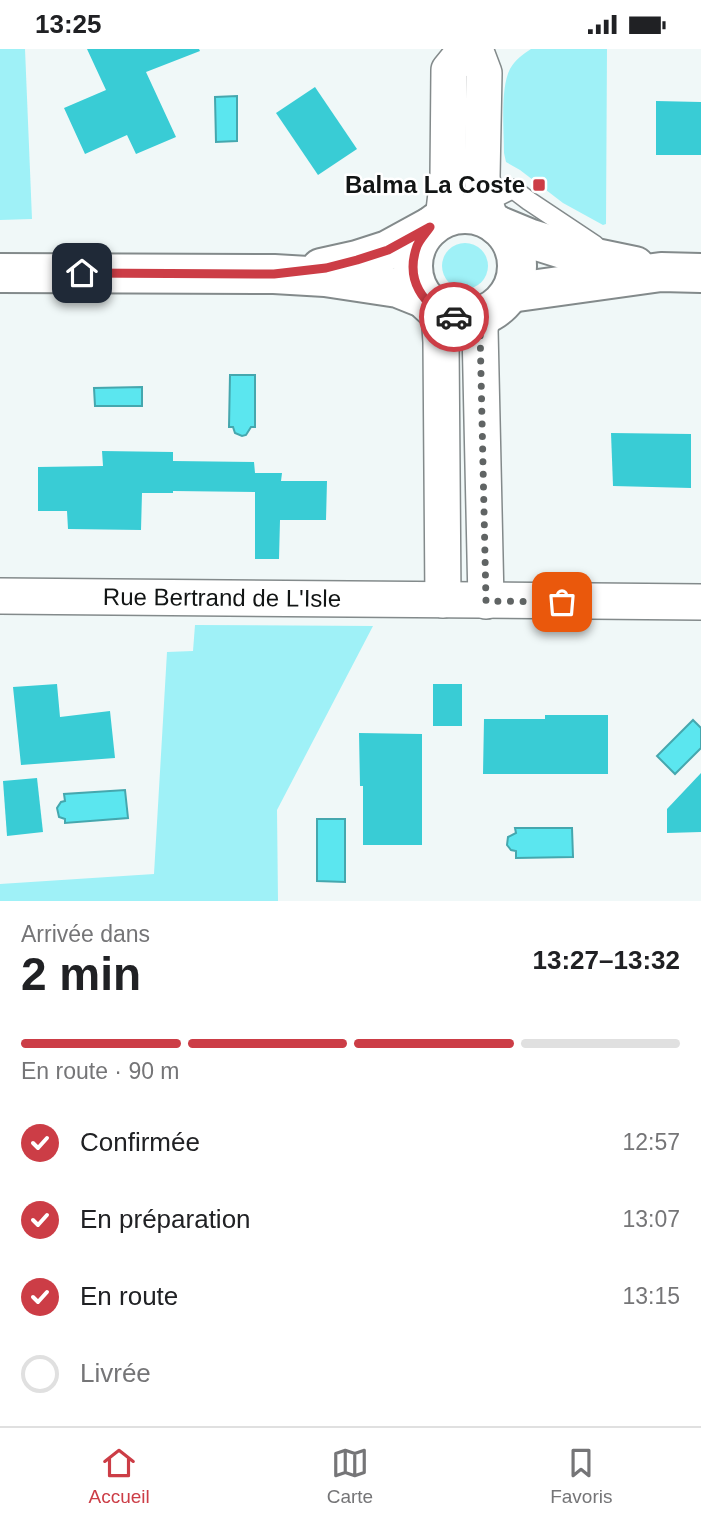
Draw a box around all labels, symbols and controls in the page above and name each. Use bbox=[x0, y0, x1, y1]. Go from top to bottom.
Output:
text: 13:25 bbox=[35, 9, 102, 39]
place label: Balma La Coste bbox=[345, 171, 525, 198]
marker: Balma La Coste bbox=[531, 177, 547, 193]
pin bbox=[52, 243, 112, 303]
icon: home bbox=[63, 254, 101, 292]
courier bbox=[419, 282, 489, 352]
icon: car bbox=[435, 298, 473, 336]
pin bbox=[532, 572, 592, 632]
street label: Rue Bertrand de L'Isle bbox=[103, 583, 341, 612]
icon: bag bbox=[543, 583, 581, 621]
text: Arrivée dans bbox=[21, 921, 150, 947]
text: 13:27–13:32 bbox=[533, 945, 680, 975]
text: 2 min bbox=[21, 948, 141, 1000]
text: En route · 90 m bbox=[21, 1058, 180, 1084]
icon: check bbox=[21, 1124, 59, 1162]
text: Confirmée bbox=[80, 1127, 200, 1157]
text: 12:57 bbox=[622, 1129, 680, 1155]
icon: check bbox=[21, 1201, 59, 1239]
text: En préparation bbox=[80, 1204, 251, 1234]
text: 13:07 bbox=[622, 1206, 680, 1232]
icon: check bbox=[21, 1278, 59, 1316]
text: En route bbox=[80, 1281, 178, 1311]
text: 13:15 bbox=[622, 1283, 680, 1309]
text: Livrée bbox=[80, 1358, 151, 1388]
tab: Accueil bbox=[88, 1444, 150, 1508]
tab: Carte bbox=[327, 1444, 373, 1508]
tab: Favoris bbox=[550, 1444, 612, 1508]

